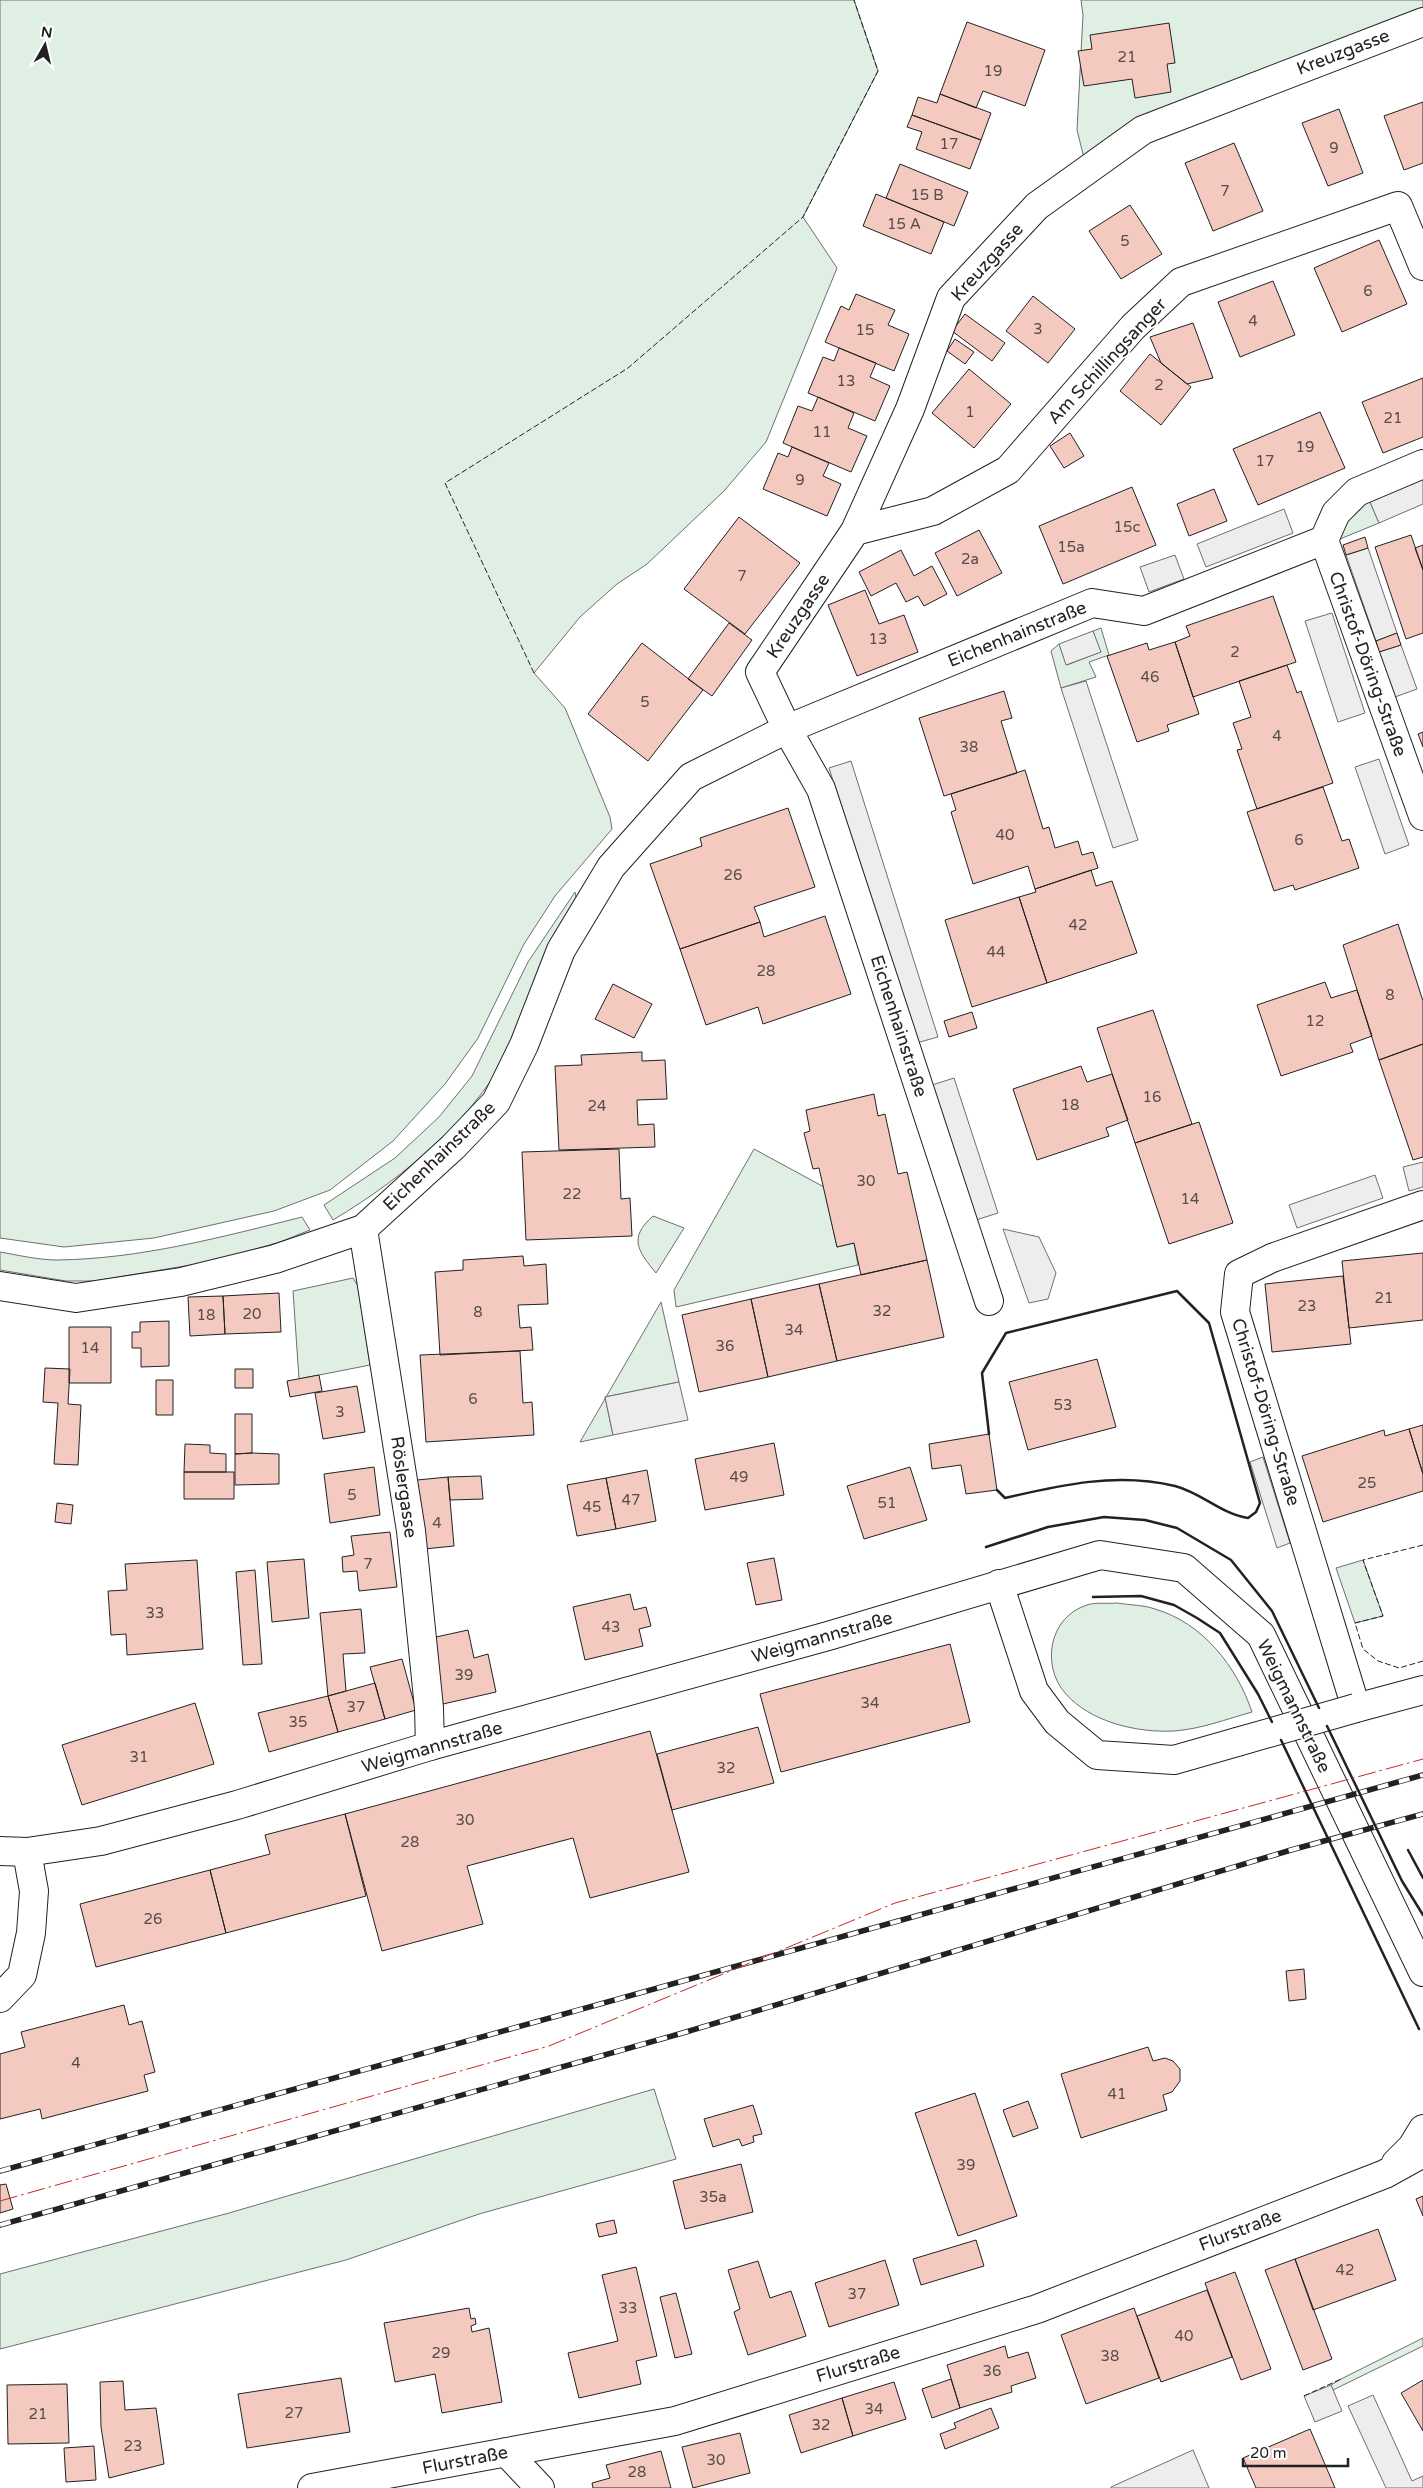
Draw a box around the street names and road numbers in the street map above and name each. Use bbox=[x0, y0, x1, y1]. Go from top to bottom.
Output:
street label: Kreuzgasse bbox=[1293, 24, 1393, 80]
street label: Kreuzgasse bbox=[946, 218, 1028, 306]
street label: Am Schillingsanger bbox=[1043, 293, 1171, 429]
street label: Kreuzgasse bbox=[762, 569, 834, 663]
street label: Christof-Döring-Straße bbox=[1324, 569, 1412, 759]
street label: Eichenhainstraße bbox=[944, 596, 1090, 672]
street label: Eichenhainstraße bbox=[866, 952, 932, 1100]
street label: Eichenhainstraße bbox=[378, 1097, 500, 1215]
street label: Christof-Döring-Straße bbox=[1227, 1315, 1305, 1509]
street label: Röslergasse bbox=[386, 1435, 422, 1539]
street label: Weigmannstraße bbox=[749, 1606, 895, 1668]
street label: Weigmannstraße bbox=[1252, 1636, 1336, 1776]
street label: Weigmannstraße bbox=[359, 1716, 505, 1778]
street label: Flurstraße bbox=[1196, 2204, 1284, 2256]
street label: Flurstraße bbox=[813, 2341, 903, 2387]
street label: Flurstraße bbox=[420, 2441, 510, 2479]

